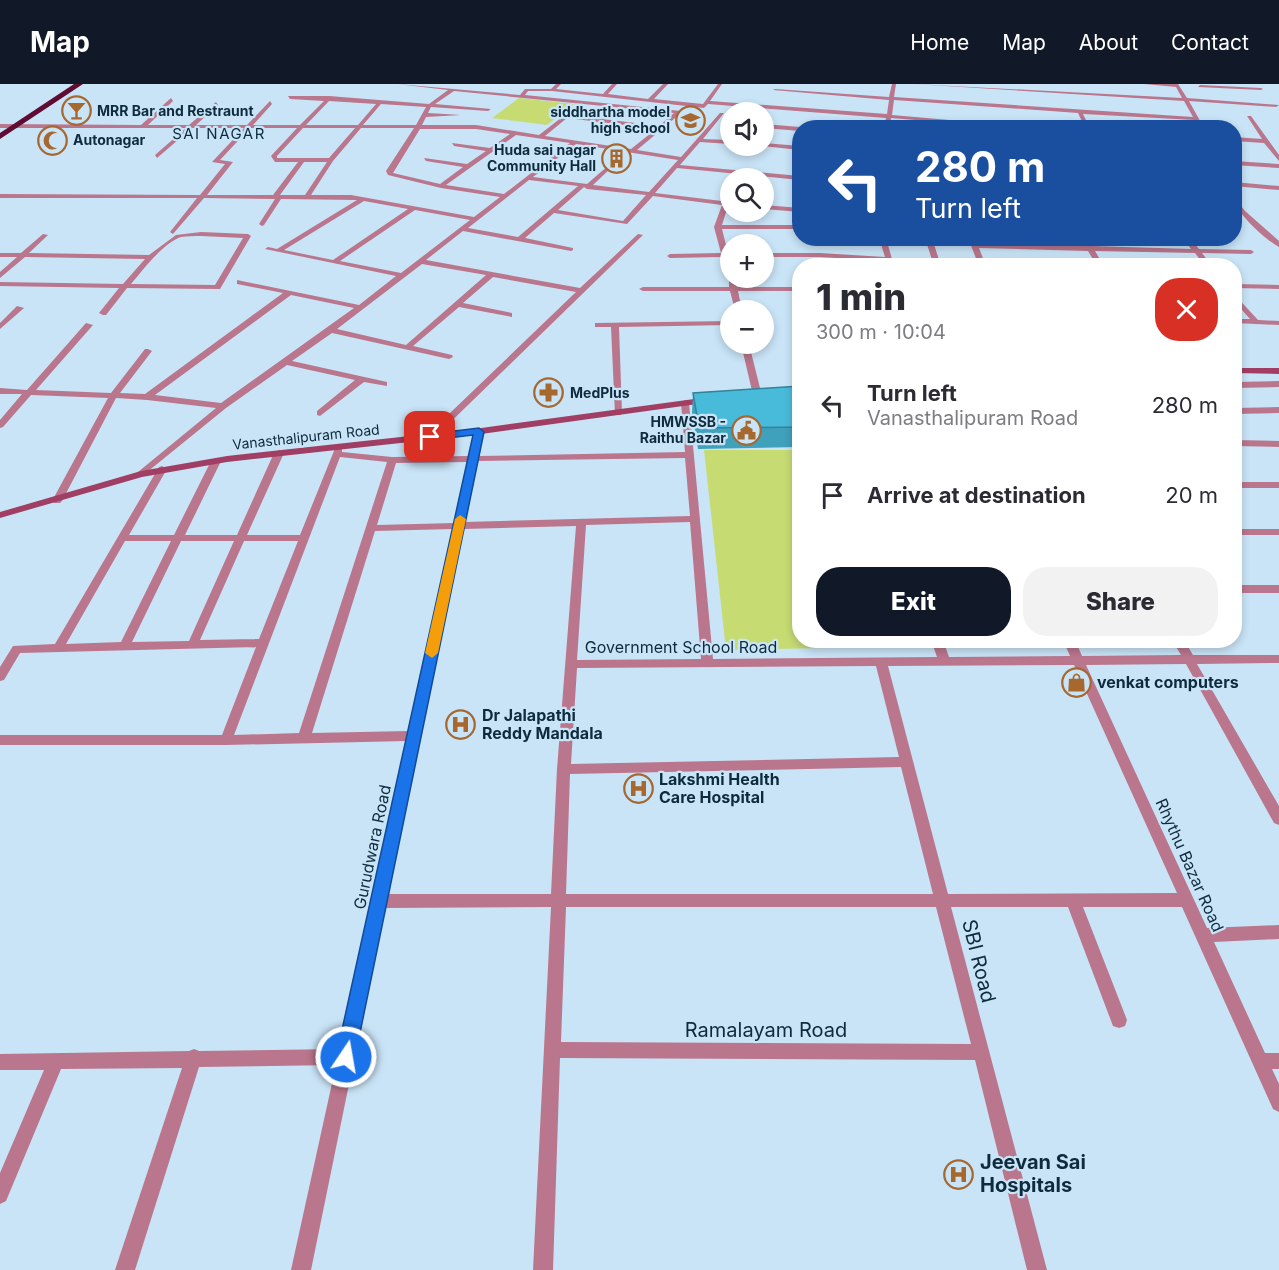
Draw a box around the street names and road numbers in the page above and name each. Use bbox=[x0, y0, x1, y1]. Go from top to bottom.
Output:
street label: Vanasthalipuram Road bbox=[232, 420, 380, 453]
street label: Government School Road bbox=[585, 637, 777, 657]
street label: Gurudwara Road bbox=[349, 783, 395, 911]
street label: Rhythu Bazar Road bbox=[1152, 795, 1228, 935]
street label: SBI Road bbox=[957, 917, 1001, 1005]
street label: Ramalayam Road bbox=[685, 1018, 847, 1042]

